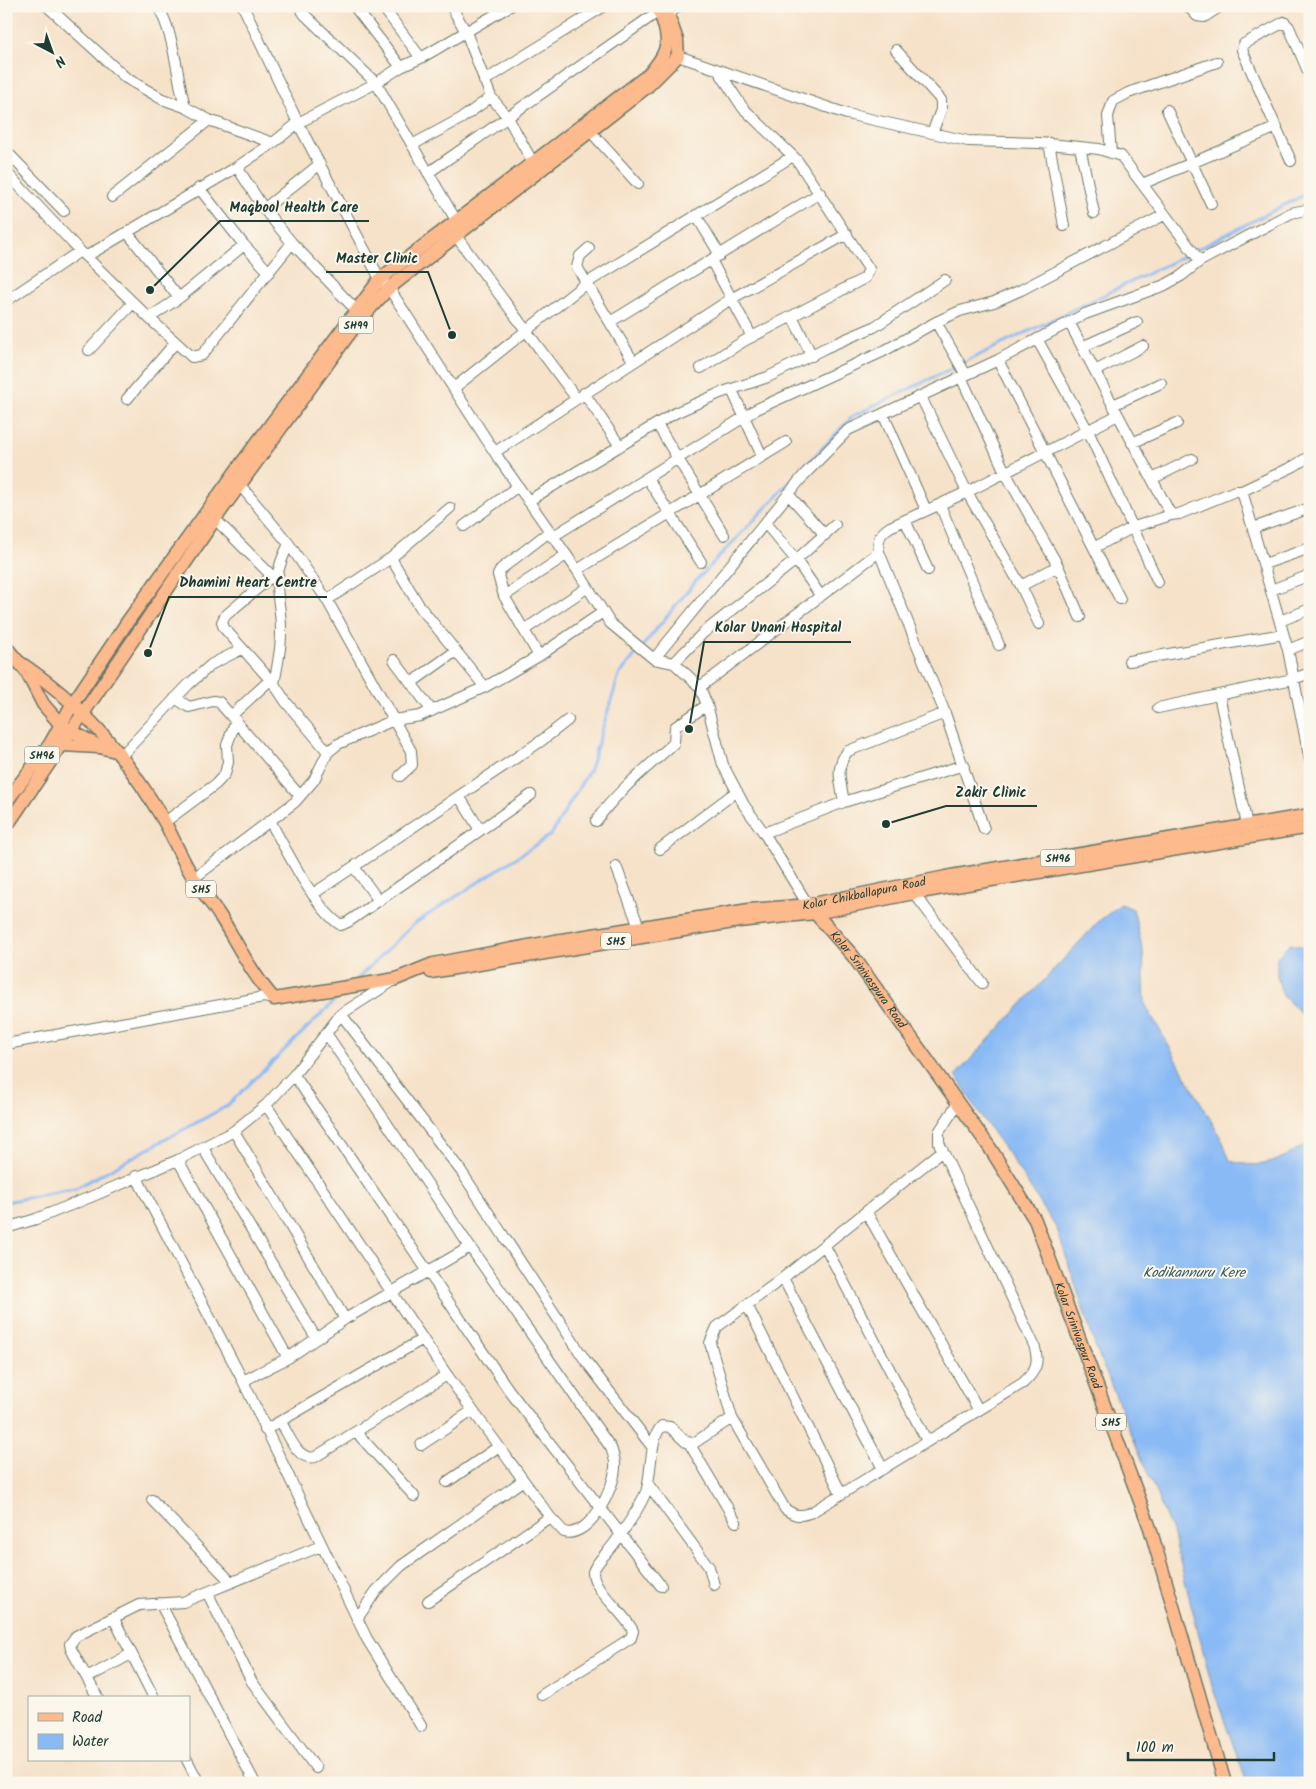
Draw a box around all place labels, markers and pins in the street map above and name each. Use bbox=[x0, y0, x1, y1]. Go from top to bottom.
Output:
callout: Maqbool Health Care bbox=[220, 192, 369, 221]
callout: Master Clinic bbox=[326, 243, 428, 272]
callout: Dhamini Heart Centre bbox=[169, 568, 327, 597]
callout: Kolar Unani Hospital bbox=[704, 613, 851, 642]
callout: Zakir Clinic bbox=[946, 777, 1037, 806]

